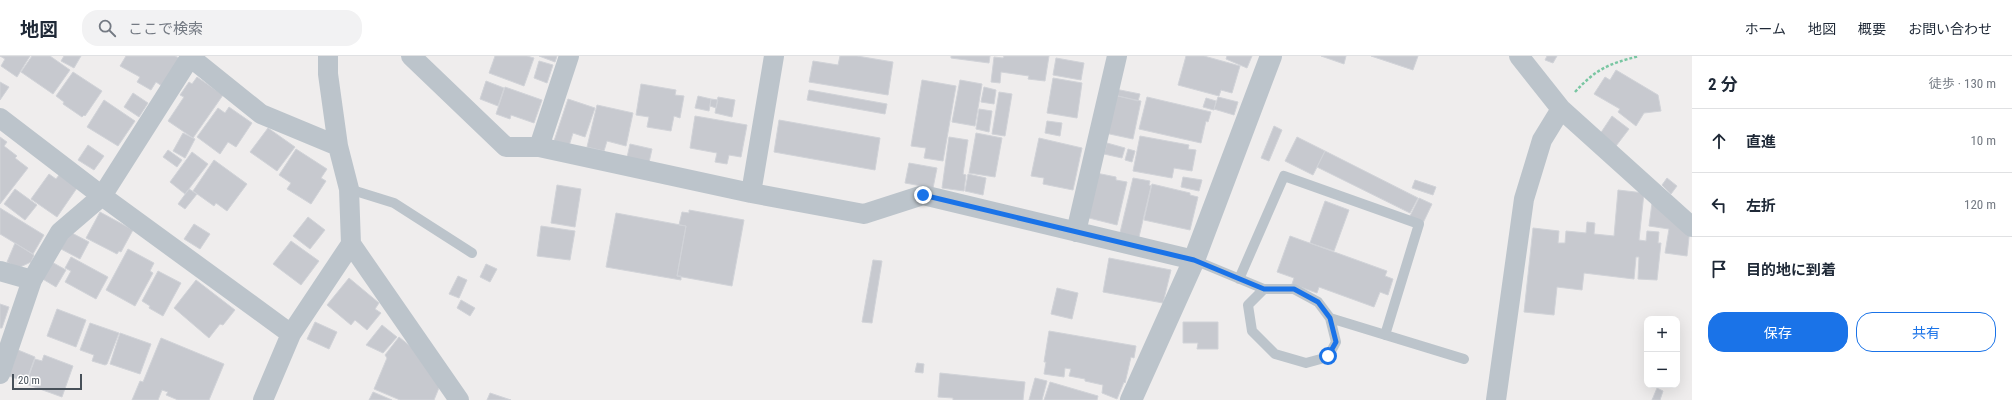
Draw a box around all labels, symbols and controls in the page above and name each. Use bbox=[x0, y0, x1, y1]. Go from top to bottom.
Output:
search box bbox=[82, 10, 362, 46]
icon: search bbox=[96, 17, 118, 39]
text: 地図 bbox=[20, 18, 58, 41]
text: ここで検索 bbox=[128, 20, 203, 38]
text: ホーム bbox=[1744, 21, 1786, 37]
text: 地図 bbox=[1808, 21, 1836, 37]
text: 概要 bbox=[1858, 21, 1886, 37]
text: お問い合わせ bbox=[1908, 21, 1992, 37]
text: 2 分 bbox=[1708, 74, 1738, 94]
text: 徒歩 · 130 m bbox=[1929, 76, 1996, 91]
icon: ahead bbox=[1708, 130, 1730, 152]
text: 直進 bbox=[1746, 133, 1776, 151]
text: 10 m bbox=[1970, 133, 1996, 148]
route end bbox=[914, 186, 932, 204]
icon: left bbox=[1708, 194, 1730, 216]
text: 左折 bbox=[1746, 197, 1776, 215]
text: 120 m bbox=[1964, 197, 1996, 212]
icon: arrive bbox=[1708, 258, 1730, 280]
text: 目的地に到着 bbox=[1746, 261, 1836, 279]
button: 保存 bbox=[1708, 312, 1848, 352]
button: 共有 bbox=[1856, 312, 1996, 352]
map controls bbox=[1644, 316, 1680, 388]
button: + bbox=[1644, 316, 1680, 352]
route start bbox=[1319, 347, 1337, 365]
button: − bbox=[1644, 352, 1680, 388]
scale bar bbox=[12, 372, 82, 391]
text: 20 m bbox=[18, 374, 40, 387]

